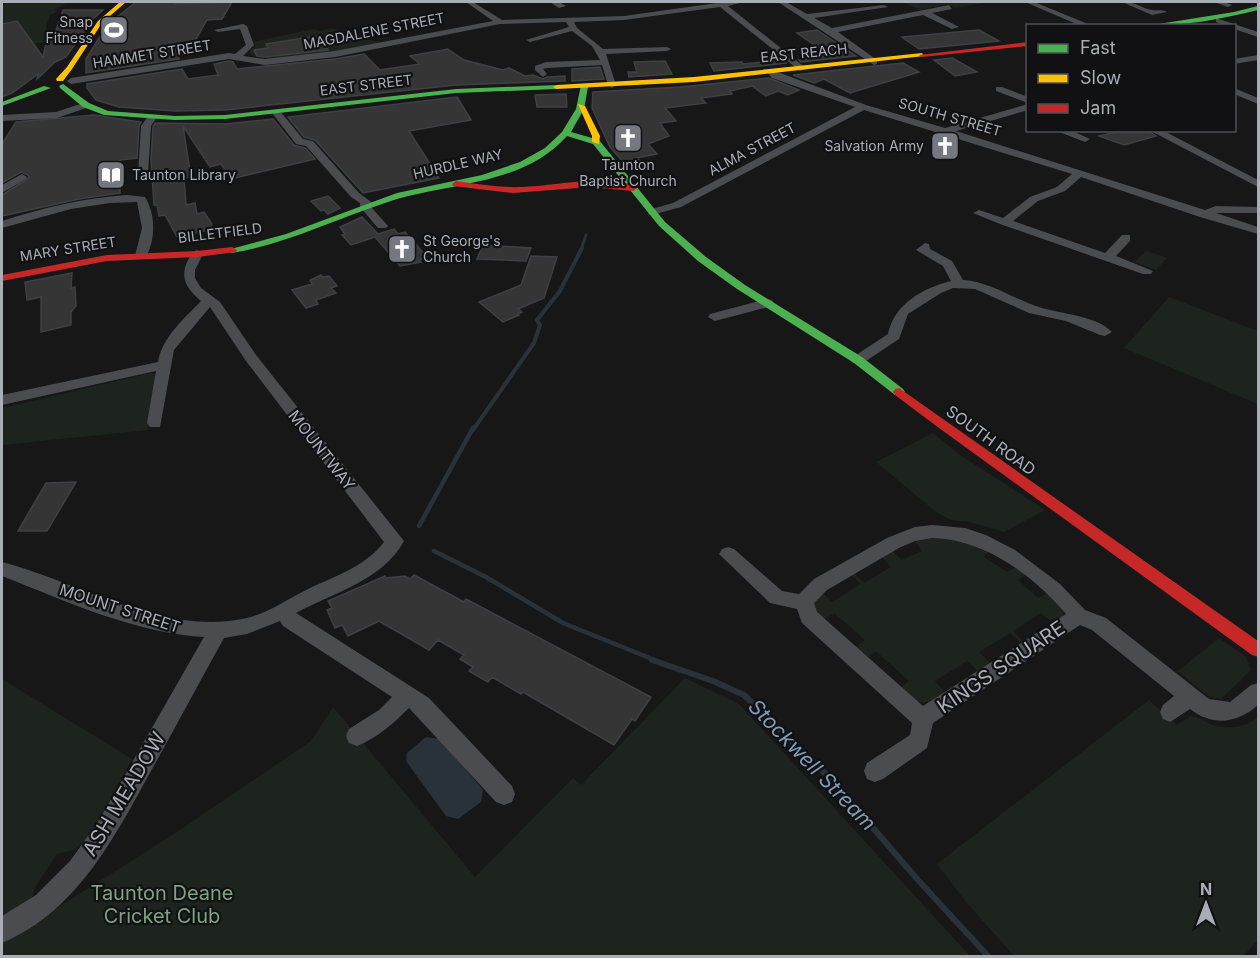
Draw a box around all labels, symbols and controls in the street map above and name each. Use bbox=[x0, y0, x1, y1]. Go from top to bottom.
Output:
street label: MAGDALENE STREET bbox=[302, 8, 446, 53]
place label: Snap Fitness bbox=[46, 13, 93, 46]
sports icon: Snap Fitness bbox=[98, 14, 130, 46]
legend bbox=[1026, 24, 1236, 132]
street label: HAMMET STREET bbox=[92, 36, 212, 71]
text: Fast bbox=[1080, 37, 1116, 58]
street label: EAST REACH bbox=[760, 39, 848, 66]
text: Slow bbox=[1080, 67, 1121, 88]
street label: EAST STREET bbox=[319, 70, 413, 99]
street label: SOUTH STREET bbox=[897, 94, 1004, 139]
text: Jam bbox=[1080, 97, 1116, 118]
street label: ALMA STREET bbox=[705, 118, 798, 179]
church icon: Taunton Baptist Church bbox=[612, 122, 644, 154]
church icon: Salvation Army bbox=[929, 130, 961, 162]
place label: Salvation Army bbox=[824, 137, 924, 154]
street label: HURDLE WAY bbox=[411, 145, 505, 182]
place label: Taunton Baptist Church bbox=[579, 156, 677, 189]
library icon: Taunton Library bbox=[95, 159, 127, 191]
place label: Taunton Library bbox=[132, 166, 236, 183]
street label: BILLETFIELD bbox=[177, 219, 263, 246]
street label: MARY STREET bbox=[19, 232, 117, 265]
place label: St George's Church bbox=[423, 232, 501, 265]
church icon: St George's Church bbox=[386, 233, 418, 265]
street label: SOUTH ROAD bbox=[942, 401, 1040, 479]
street label: MOUNTWAY bbox=[284, 406, 360, 494]
street label: MOUNT STREET bbox=[57, 579, 183, 637]
street label: KINGS SQUARE bbox=[933, 616, 1069, 718]
water label: Stockwell Stream bbox=[743, 694, 881, 835]
street label: ASH MEADOW bbox=[78, 727, 171, 860]
north arrow bbox=[1176, 874, 1236, 934]
text: N bbox=[1200, 879, 1212, 899]
park label: Taunton Deane Cricket Club bbox=[90, 881, 234, 928]

